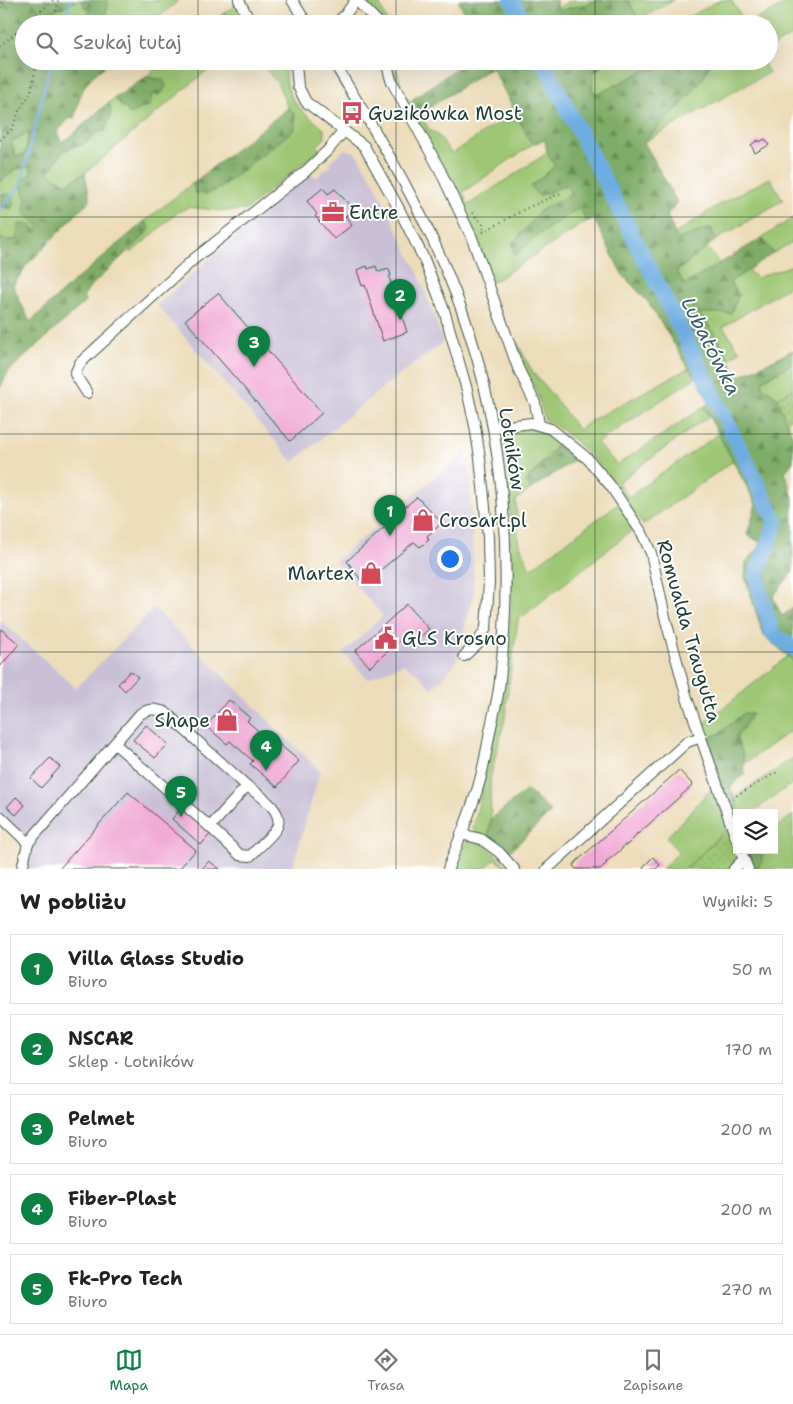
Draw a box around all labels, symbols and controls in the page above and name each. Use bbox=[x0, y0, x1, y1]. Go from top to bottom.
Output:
search box bbox=[15, 15, 778, 70]
icon: search bbox=[33, 29, 61, 57]
text: Szukaj tutaj bbox=[73, 30, 182, 55]
bus stop icon: Guzikówka Most bbox=[339, 100, 365, 126]
place label: Guzikówka Most bbox=[368, 101, 522, 126]
office icon: Entre bbox=[320, 199, 346, 225]
place label: Entre bbox=[349, 200, 399, 225]
pin: 2 bbox=[384, 279, 416, 320]
water label: Lubatówka bbox=[675, 292, 747, 400]
pin: 3 bbox=[238, 326, 270, 367]
street label: Lotników bbox=[493, 406, 531, 492]
pin: 1 bbox=[374, 495, 406, 536]
shop icon: Crosart.pl bbox=[410, 507, 436, 533]
place label: Crosart.pl bbox=[439, 508, 527, 533]
street label: Romualda Traugutta bbox=[651, 537, 727, 725]
your location bbox=[437, 546, 463, 572]
shop icon: Martex bbox=[358, 560, 384, 586]
place label: Martex bbox=[287, 561, 354, 586]
public building icon: GLS Krosno bbox=[373, 625, 399, 651]
place label: GLS Krosno bbox=[402, 626, 507, 651]
shop icon: Shape bbox=[214, 707, 240, 733]
place label: Shape bbox=[155, 708, 210, 733]
pin: 4 bbox=[250, 730, 282, 771]
pin: 5 bbox=[165, 776, 197, 817]
map controls bbox=[733, 809, 778, 854]
button: layers bbox=[733, 809, 778, 854]
text: W pobliżu bbox=[20, 888, 127, 916]
text: Wyniki: 5 bbox=[702, 891, 773, 912]
text: Villa Glass Studio bbox=[68, 946, 244, 971]
text: 1 bbox=[33, 959, 41, 980]
text: 50 m bbox=[732, 959, 772, 980]
text: Biuro bbox=[68, 971, 107, 992]
text: NSCAR bbox=[68, 1026, 134, 1051]
text: 2 bbox=[31, 1039, 43, 1060]
text: 170 m bbox=[725, 1039, 772, 1060]
text: Sklep · Lotników bbox=[68, 1051, 194, 1072]
text: Pelmet bbox=[68, 1106, 135, 1131]
text: 3 bbox=[31, 1119, 43, 1140]
text: 200 m bbox=[720, 1119, 772, 1140]
text: Biuro bbox=[68, 1131, 107, 1152]
text: Fiber-Plast bbox=[68, 1186, 176, 1211]
text: 4 bbox=[31, 1199, 43, 1220]
text: 200 m bbox=[720, 1199, 772, 1220]
text: Biuro bbox=[68, 1211, 107, 1232]
text: Fk-Pro Tech bbox=[68, 1266, 183, 1291]
text: 5 bbox=[32, 1279, 42, 1300]
text: 270 m bbox=[721, 1279, 772, 1300]
text: Biuro bbox=[68, 1291, 107, 1312]
tab: Mapa bbox=[109, 1346, 148, 1394]
tab: Trasa bbox=[367, 1346, 404, 1394]
tab: Zapisane bbox=[623, 1346, 684, 1394]

